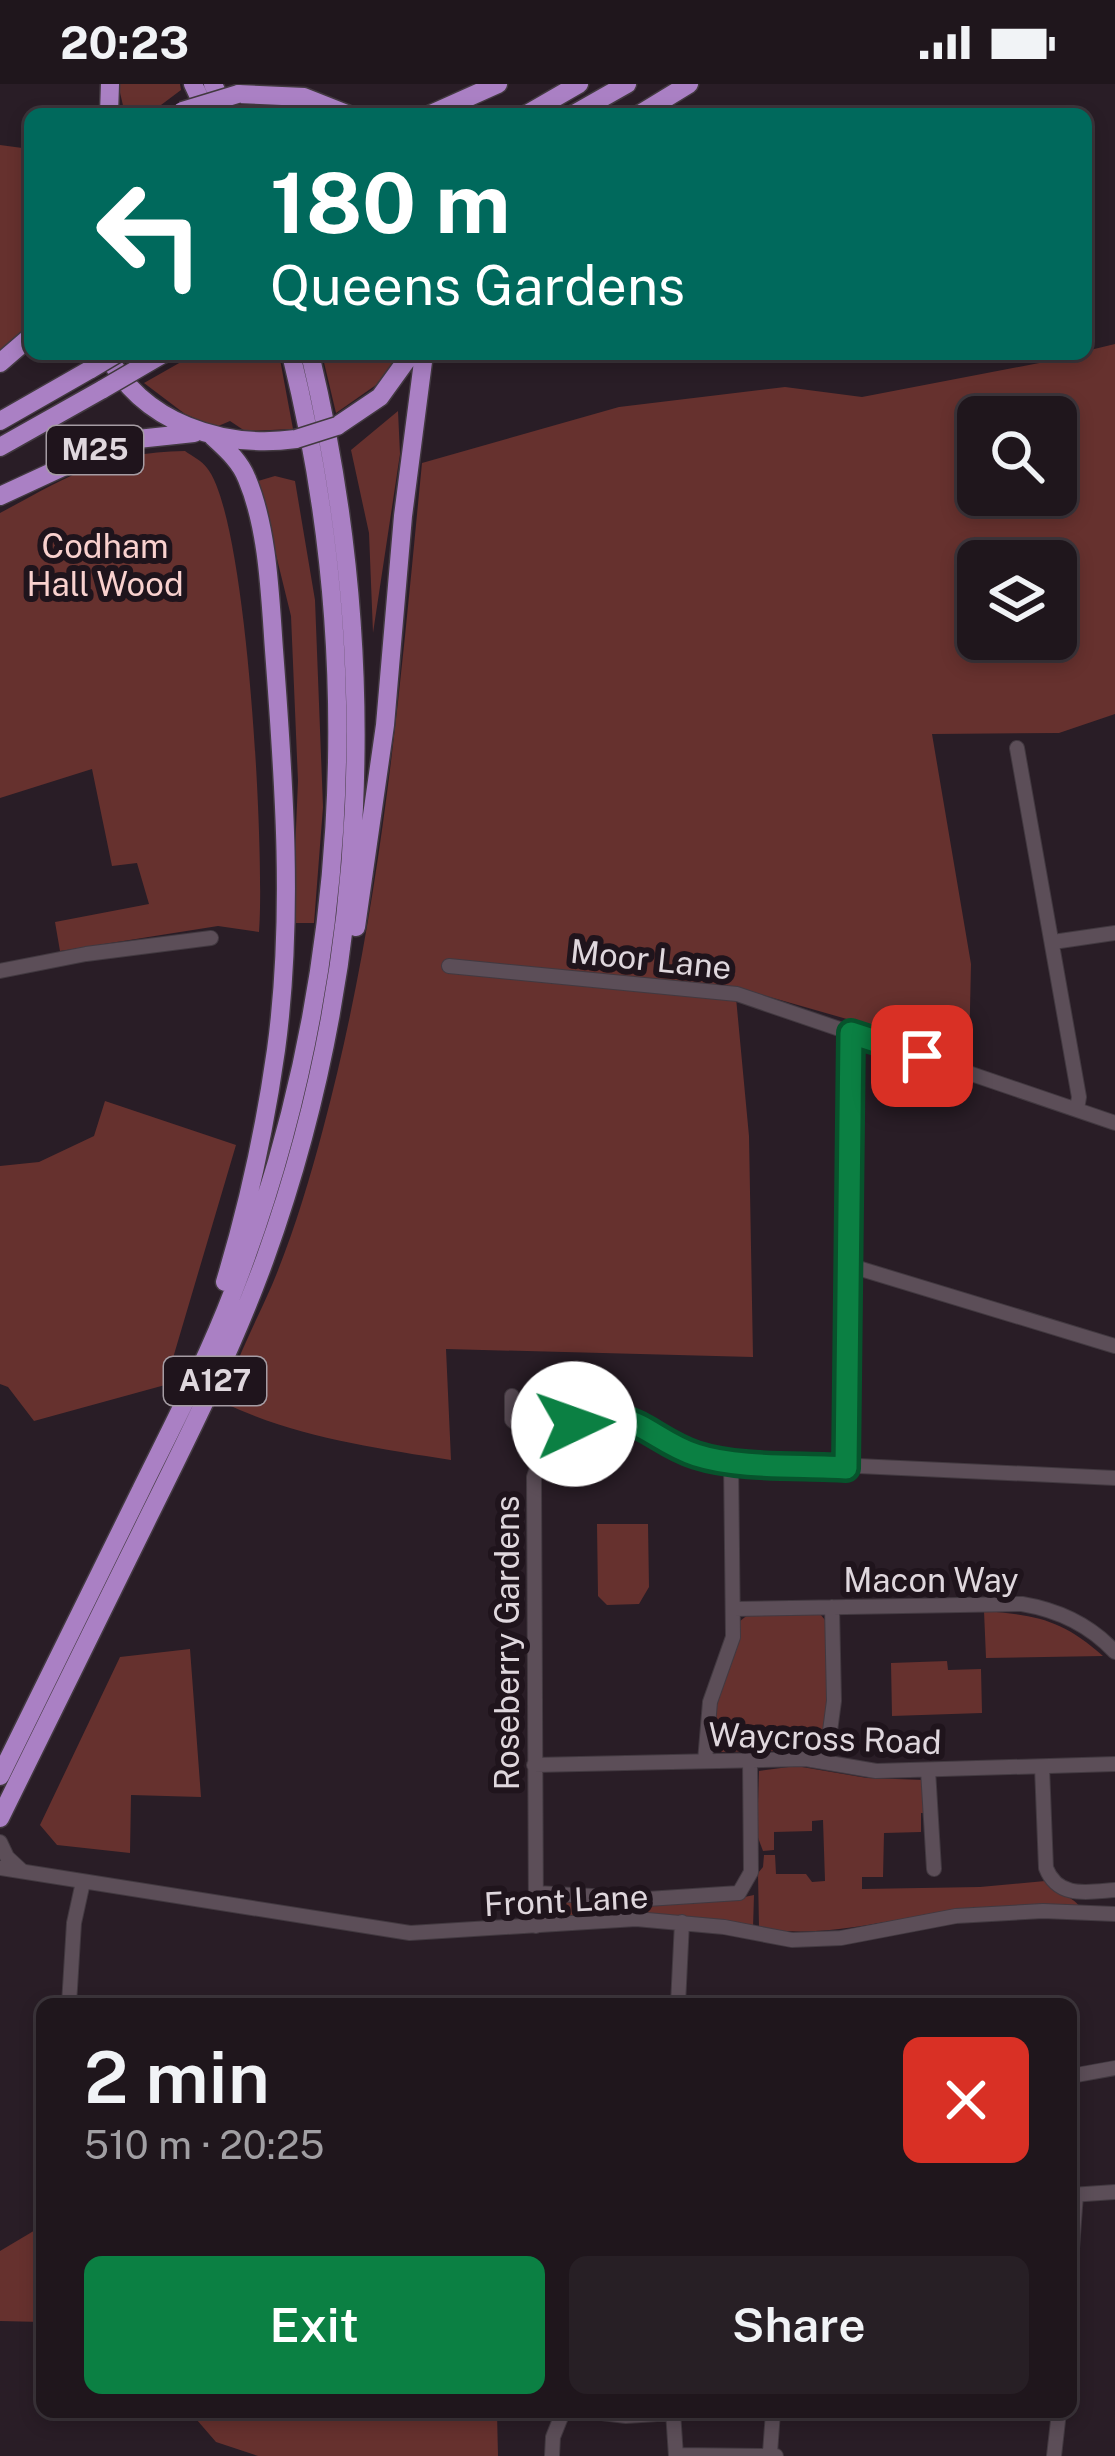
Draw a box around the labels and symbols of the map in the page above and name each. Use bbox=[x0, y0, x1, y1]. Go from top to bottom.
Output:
road number: M25 bbox=[47, 426, 143, 474]
park label: Codham Hall Wood bbox=[26, 527, 184, 603]
street label: Moor Lane bbox=[569, 932, 733, 986]
pin bbox=[871, 1005, 973, 1107]
road number: A127 bbox=[164, 1357, 266, 1405]
position arrow bbox=[511, 1361, 637, 1487]
street label: Roseberry Gardens bbox=[488, 1496, 526, 1790]
street label: Macon Way bbox=[843, 1561, 1019, 1599]
street label: Waycross Road bbox=[708, 1715, 942, 1761]
street label: Front Lane bbox=[483, 1877, 649, 1923]

